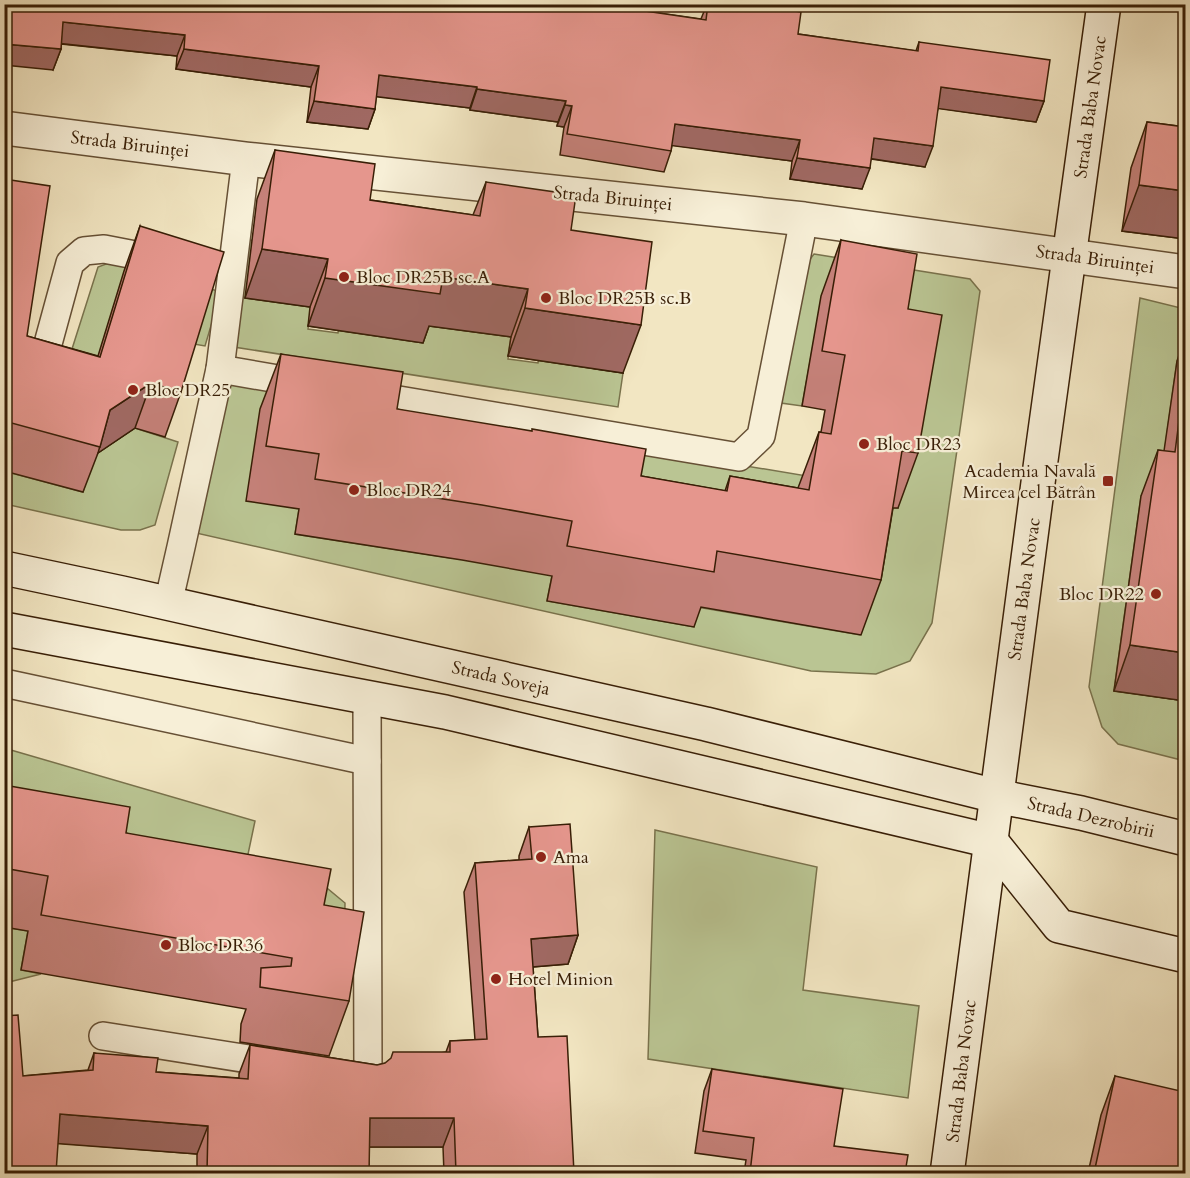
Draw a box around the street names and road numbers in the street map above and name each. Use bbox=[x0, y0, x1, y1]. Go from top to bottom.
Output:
street label: Strada Baba Novac bbox=[1068, 34, 1113, 180]
street label: Strada Biruinței bbox=[69, 125, 191, 164]
street label: Strada Biruinței bbox=[552, 180, 674, 217]
street label: Strada Biruinței bbox=[1034, 239, 1156, 280]
street label: Strada Baba Novac bbox=[1002, 516, 1047, 662]
street label: Strada Soveja bbox=[449, 655, 553, 702]
street label: Strada Dezrobirii bbox=[1025, 791, 1157, 844]
street label: Strada Baba Novac bbox=[940, 998, 983, 1144]

